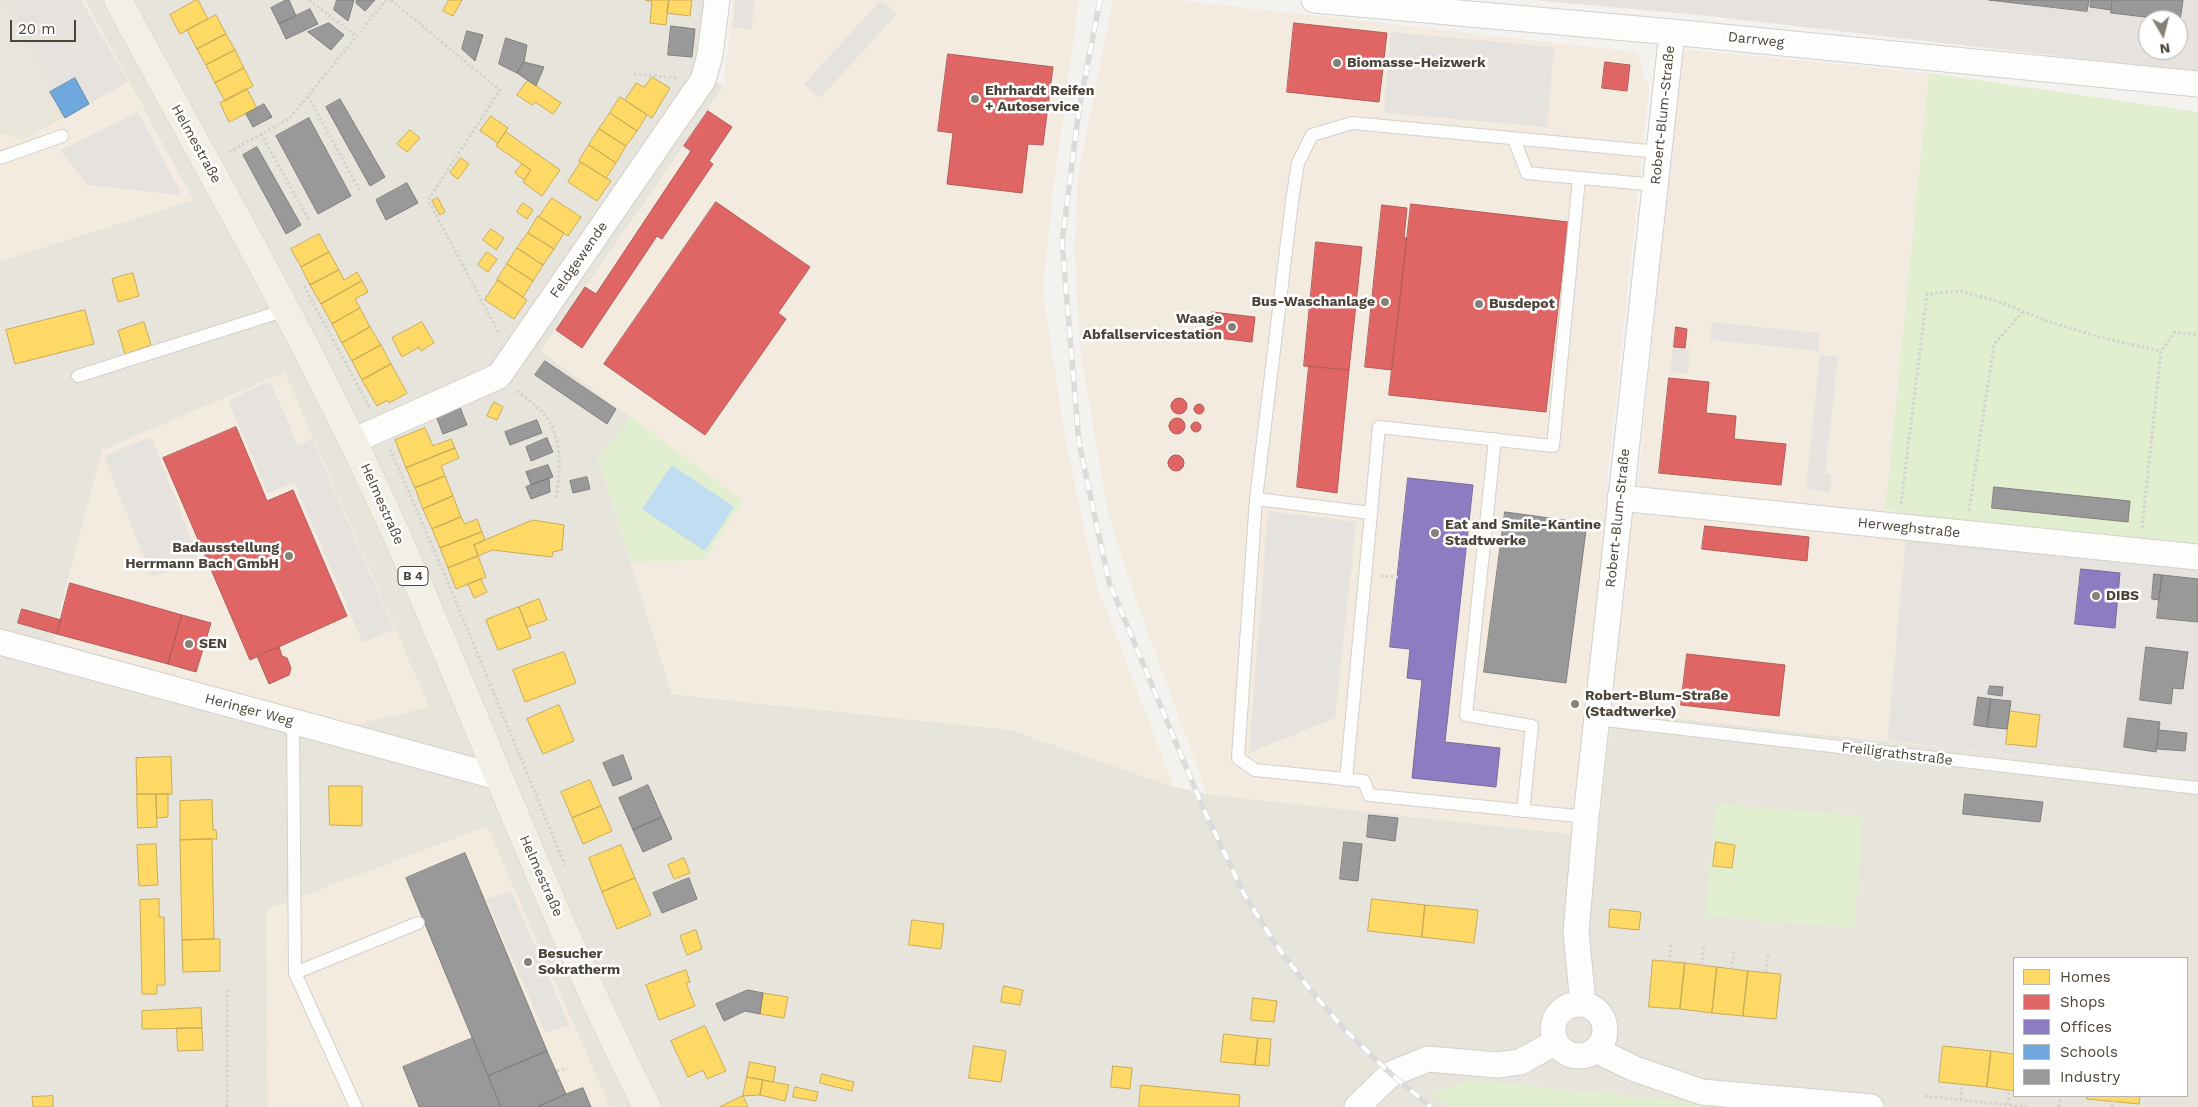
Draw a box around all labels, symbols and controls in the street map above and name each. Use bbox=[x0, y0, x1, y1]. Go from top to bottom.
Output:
scale bar bbox=[12, 10, 79, 42]
north arrow bbox=[2138, 10, 2188, 60]
text: 20 m bbox=[18, 20, 56, 38]
street label: Darrweg bbox=[1727, 29, 1785, 51]
text: N bbox=[2159, 40, 2171, 58]
street label: Robert-Blum-Straße bbox=[1647, 45, 1679, 185]
place label: Biomasse-Heizwerk bbox=[1347, 55, 1486, 71]
marker: Biomasse-Heizwerk bbox=[1331, 57, 1343, 69]
place label: Ehrhardt Reifen + Autoservice bbox=[985, 83, 1094, 115]
marker: Ehrhardt Reifen + Autoservice bbox=[969, 93, 981, 105]
street label: Helmestraße bbox=[167, 102, 225, 186]
street label: Feldgewende bbox=[546, 219, 612, 301]
place label: Bus-Waschanlage bbox=[1251, 294, 1375, 310]
marker: Bus-Waschanlage bbox=[1379, 296, 1391, 308]
place label: Busdepot bbox=[1489, 296, 1555, 312]
marker: Busdepot bbox=[1473, 298, 1485, 310]
place label: Waage Abfallservicestation bbox=[1083, 311, 1222, 344]
marker: Waage Abfallservicestation bbox=[1226, 321, 1238, 333]
street label: Robert-Blum-Straße bbox=[1602, 448, 1634, 588]
street label: Helmestraße bbox=[357, 461, 407, 547]
street label: Herweghstraße bbox=[1857, 514, 1961, 542]
place label: Eat and Smile-Kantine Stadtwerke bbox=[1445, 517, 1601, 550]
marker: Eat and Smile-Kantine Stadtwerke bbox=[1429, 527, 1441, 539]
place label: Badausstellung Herrmann Bach GmbH bbox=[125, 540, 279, 572]
marker: Badausstellung Herrmann Bach GmbH bbox=[283, 550, 295, 562]
road number: B 4 bbox=[398, 566, 428, 586]
place label: DIBS bbox=[2106, 588, 2139, 604]
marker: DIBS bbox=[2090, 590, 2102, 602]
place label: SEN bbox=[199, 636, 227, 652]
marker: SEN bbox=[183, 638, 195, 650]
place label: Robert-Blum-Straße (Stadtwerke) bbox=[1585, 688, 1728, 720]
street label: Heringer Weg bbox=[203, 690, 295, 730]
marker: Robert-Blum-Straße (Stadtwerke) bbox=[1569, 698, 1581, 710]
street label: Freiligrathstraße bbox=[1840, 739, 1954, 769]
street label: Helmestraße bbox=[516, 833, 566, 919]
place label: Besucher Sokratherm bbox=[538, 946, 620, 979]
marker: Besucher Sokratherm bbox=[522, 956, 534, 968]
legend bbox=[2013, 957, 2188, 1097]
text: Homes bbox=[2060, 968, 2111, 986]
text: Shops bbox=[2060, 993, 2105, 1011]
text: Offices bbox=[2060, 1018, 2112, 1036]
text: Schools bbox=[2060, 1043, 2118, 1061]
text: Industry bbox=[2060, 1068, 2120, 1086]

